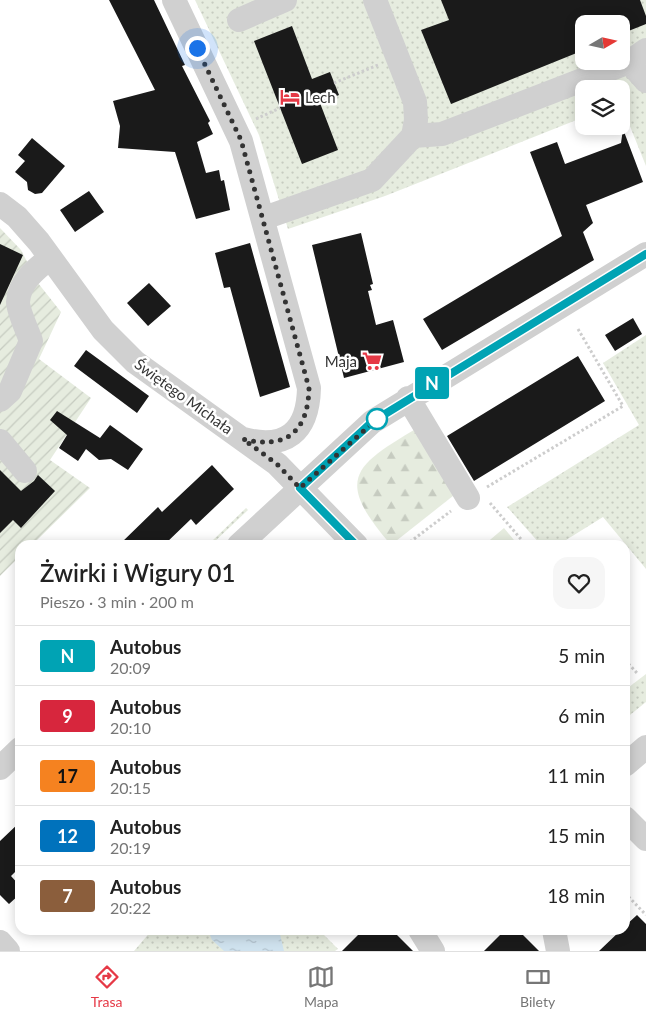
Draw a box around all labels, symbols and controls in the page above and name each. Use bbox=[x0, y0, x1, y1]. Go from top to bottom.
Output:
north arrow bbox=[575, 15, 630, 70]
map controls bbox=[575, 15, 630, 135]
your location bbox=[185, 36, 210, 61]
button: layers bbox=[575, 80, 630, 135]
hotel icon: Lech bbox=[279, 86, 301, 108]
place label: Lech bbox=[305, 88, 336, 106]
supermarket icon: Maja bbox=[361, 350, 383, 372]
place label: Maja bbox=[325, 352, 357, 370]
street label: Świętego Michała bbox=[131, 354, 237, 438]
line badge: N bbox=[416, 367, 448, 399]
text: N bbox=[425, 372, 439, 394]
unlabelled marker bbox=[366, 408, 388, 430]
button: heart bbox=[553, 557, 605, 609]
text: Żwirki i Wigury 01 bbox=[40, 558, 235, 587]
text: Pieszo · 3 min · 200 m bbox=[40, 592, 194, 611]
text: Autobus bbox=[110, 635, 181, 658]
text: 5 min bbox=[558, 644, 605, 667]
text: N bbox=[61, 645, 74, 667]
text: 20:09 bbox=[110, 658, 151, 677]
text: Autobus bbox=[110, 695, 181, 718]
text: 6 min bbox=[558, 704, 605, 727]
text: 9 bbox=[62, 705, 73, 727]
text: 20:10 bbox=[110, 718, 151, 737]
text: Autobus bbox=[110, 755, 181, 778]
text: 11 min bbox=[547, 764, 605, 787]
text: 17 bbox=[57, 765, 78, 787]
text: 20:15 bbox=[110, 778, 151, 797]
text: Autobus bbox=[110, 815, 181, 838]
text: 15 min bbox=[547, 824, 605, 847]
text: 12 bbox=[57, 825, 78, 847]
text: 20:19 bbox=[110, 838, 151, 857]
text: Autobus bbox=[110, 875, 181, 898]
text: 18 min bbox=[547, 884, 605, 907]
text: 7 bbox=[62, 885, 73, 907]
text: 20:22 bbox=[110, 898, 151, 917]
tab: Trasa bbox=[91, 963, 122, 1010]
tab: Mapa bbox=[304, 963, 339, 1010]
tab: Bilety bbox=[520, 963, 555, 1010]

